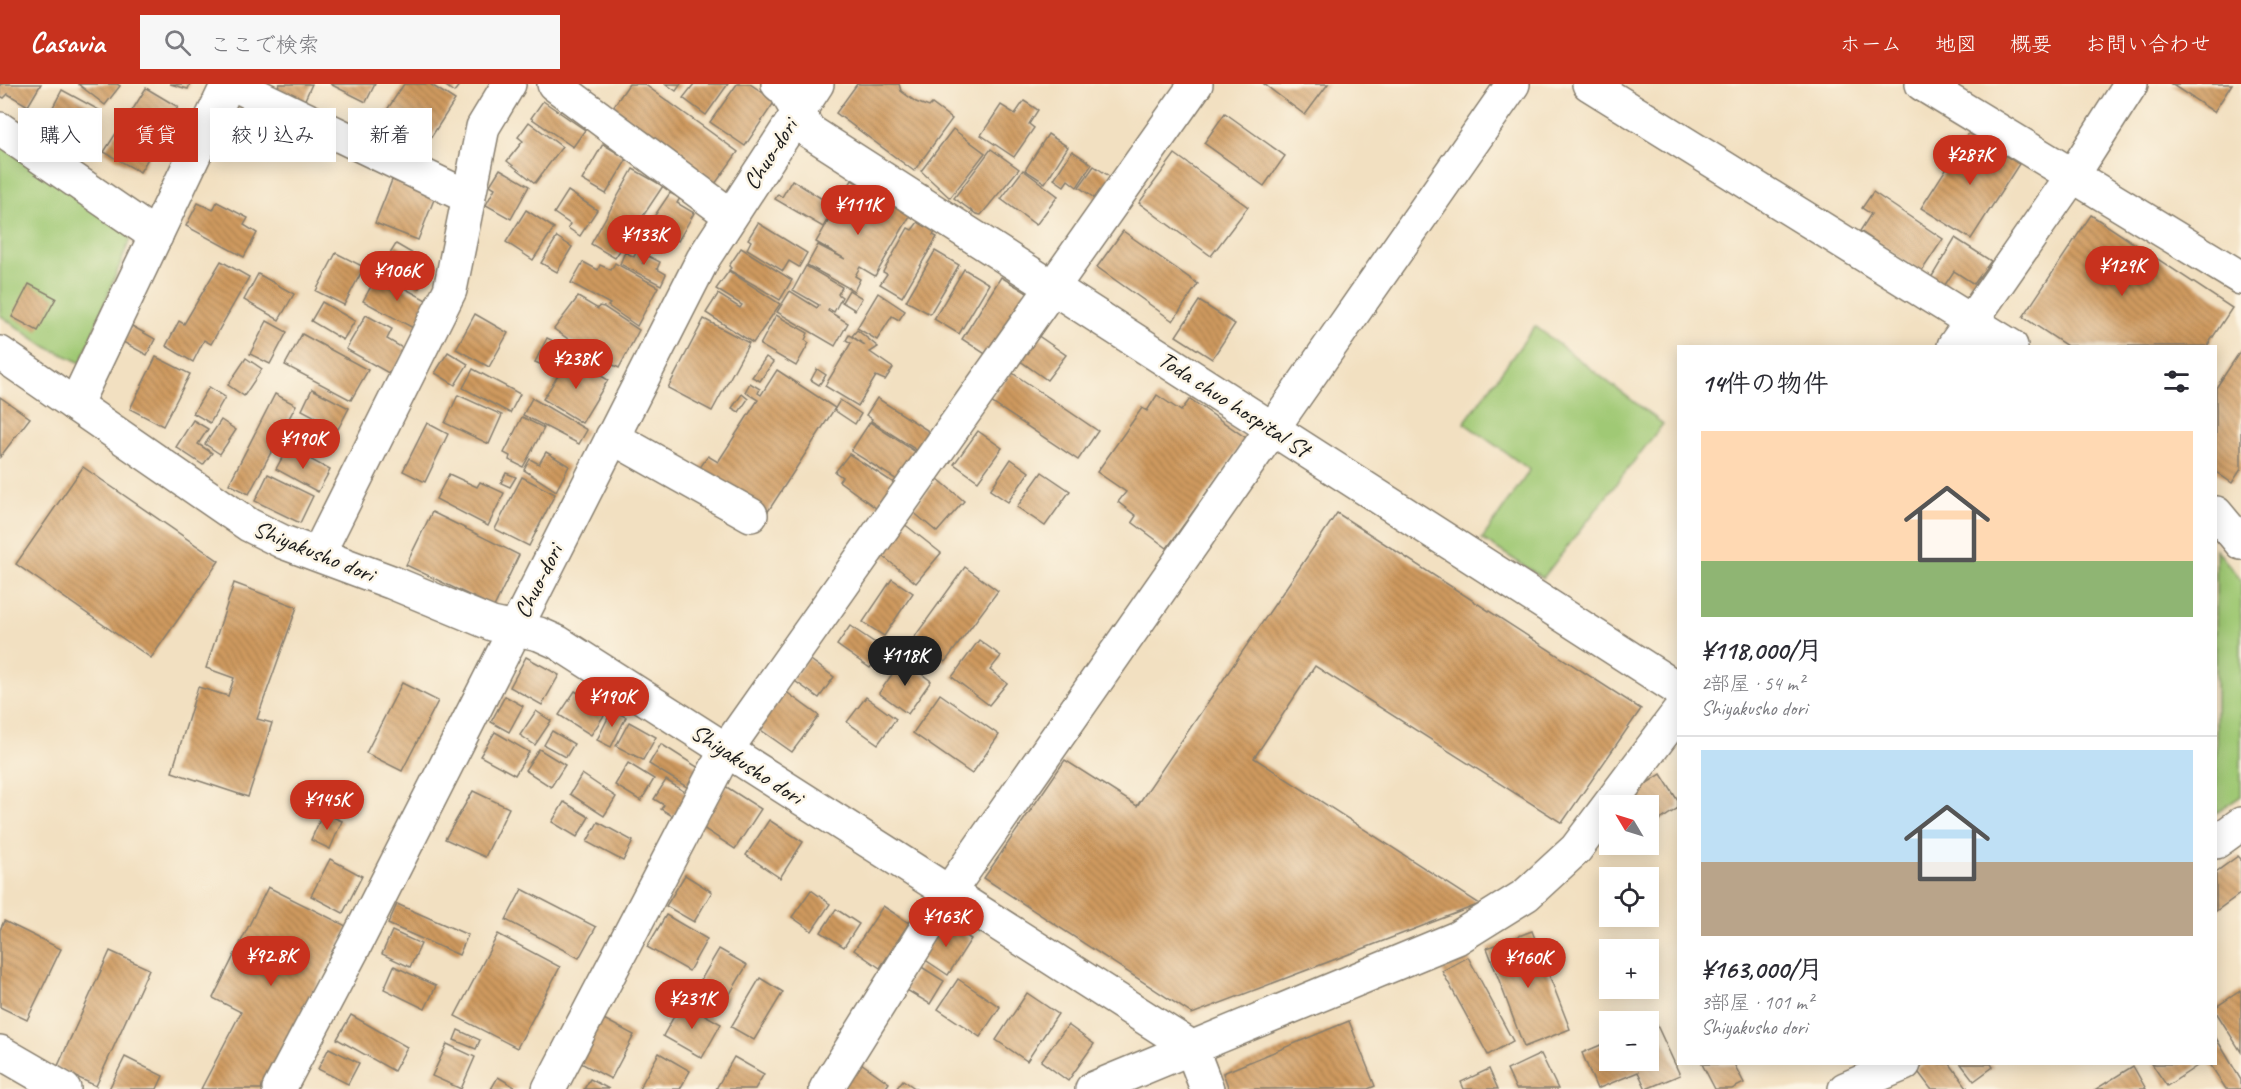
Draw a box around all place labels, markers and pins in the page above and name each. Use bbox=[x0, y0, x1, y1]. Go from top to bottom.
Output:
pin: ¥287K bbox=[1928, 135, 2012, 186]
pin: ¥111K bbox=[816, 185, 900, 236]
pin: ¥133K bbox=[602, 215, 686, 266]
pin: ¥129K bbox=[2080, 246, 2164, 297]
pin: ¥106K bbox=[355, 251, 439, 302]
pin: ¥238K bbox=[534, 339, 618, 390]
pin: ¥190K bbox=[261, 419, 345, 470]
pin: ¥118K bbox=[863, 636, 947, 687]
pin: ¥190K bbox=[570, 677, 654, 728]
pin: ¥145K bbox=[285, 780, 369, 831]
pin: ¥163K bbox=[904, 897, 988, 948]
pin: ¥92.8K bbox=[222, 936, 320, 987]
pin: ¥160K bbox=[1486, 938, 1570, 989]
pin: ¥231K bbox=[650, 979, 734, 1030]

